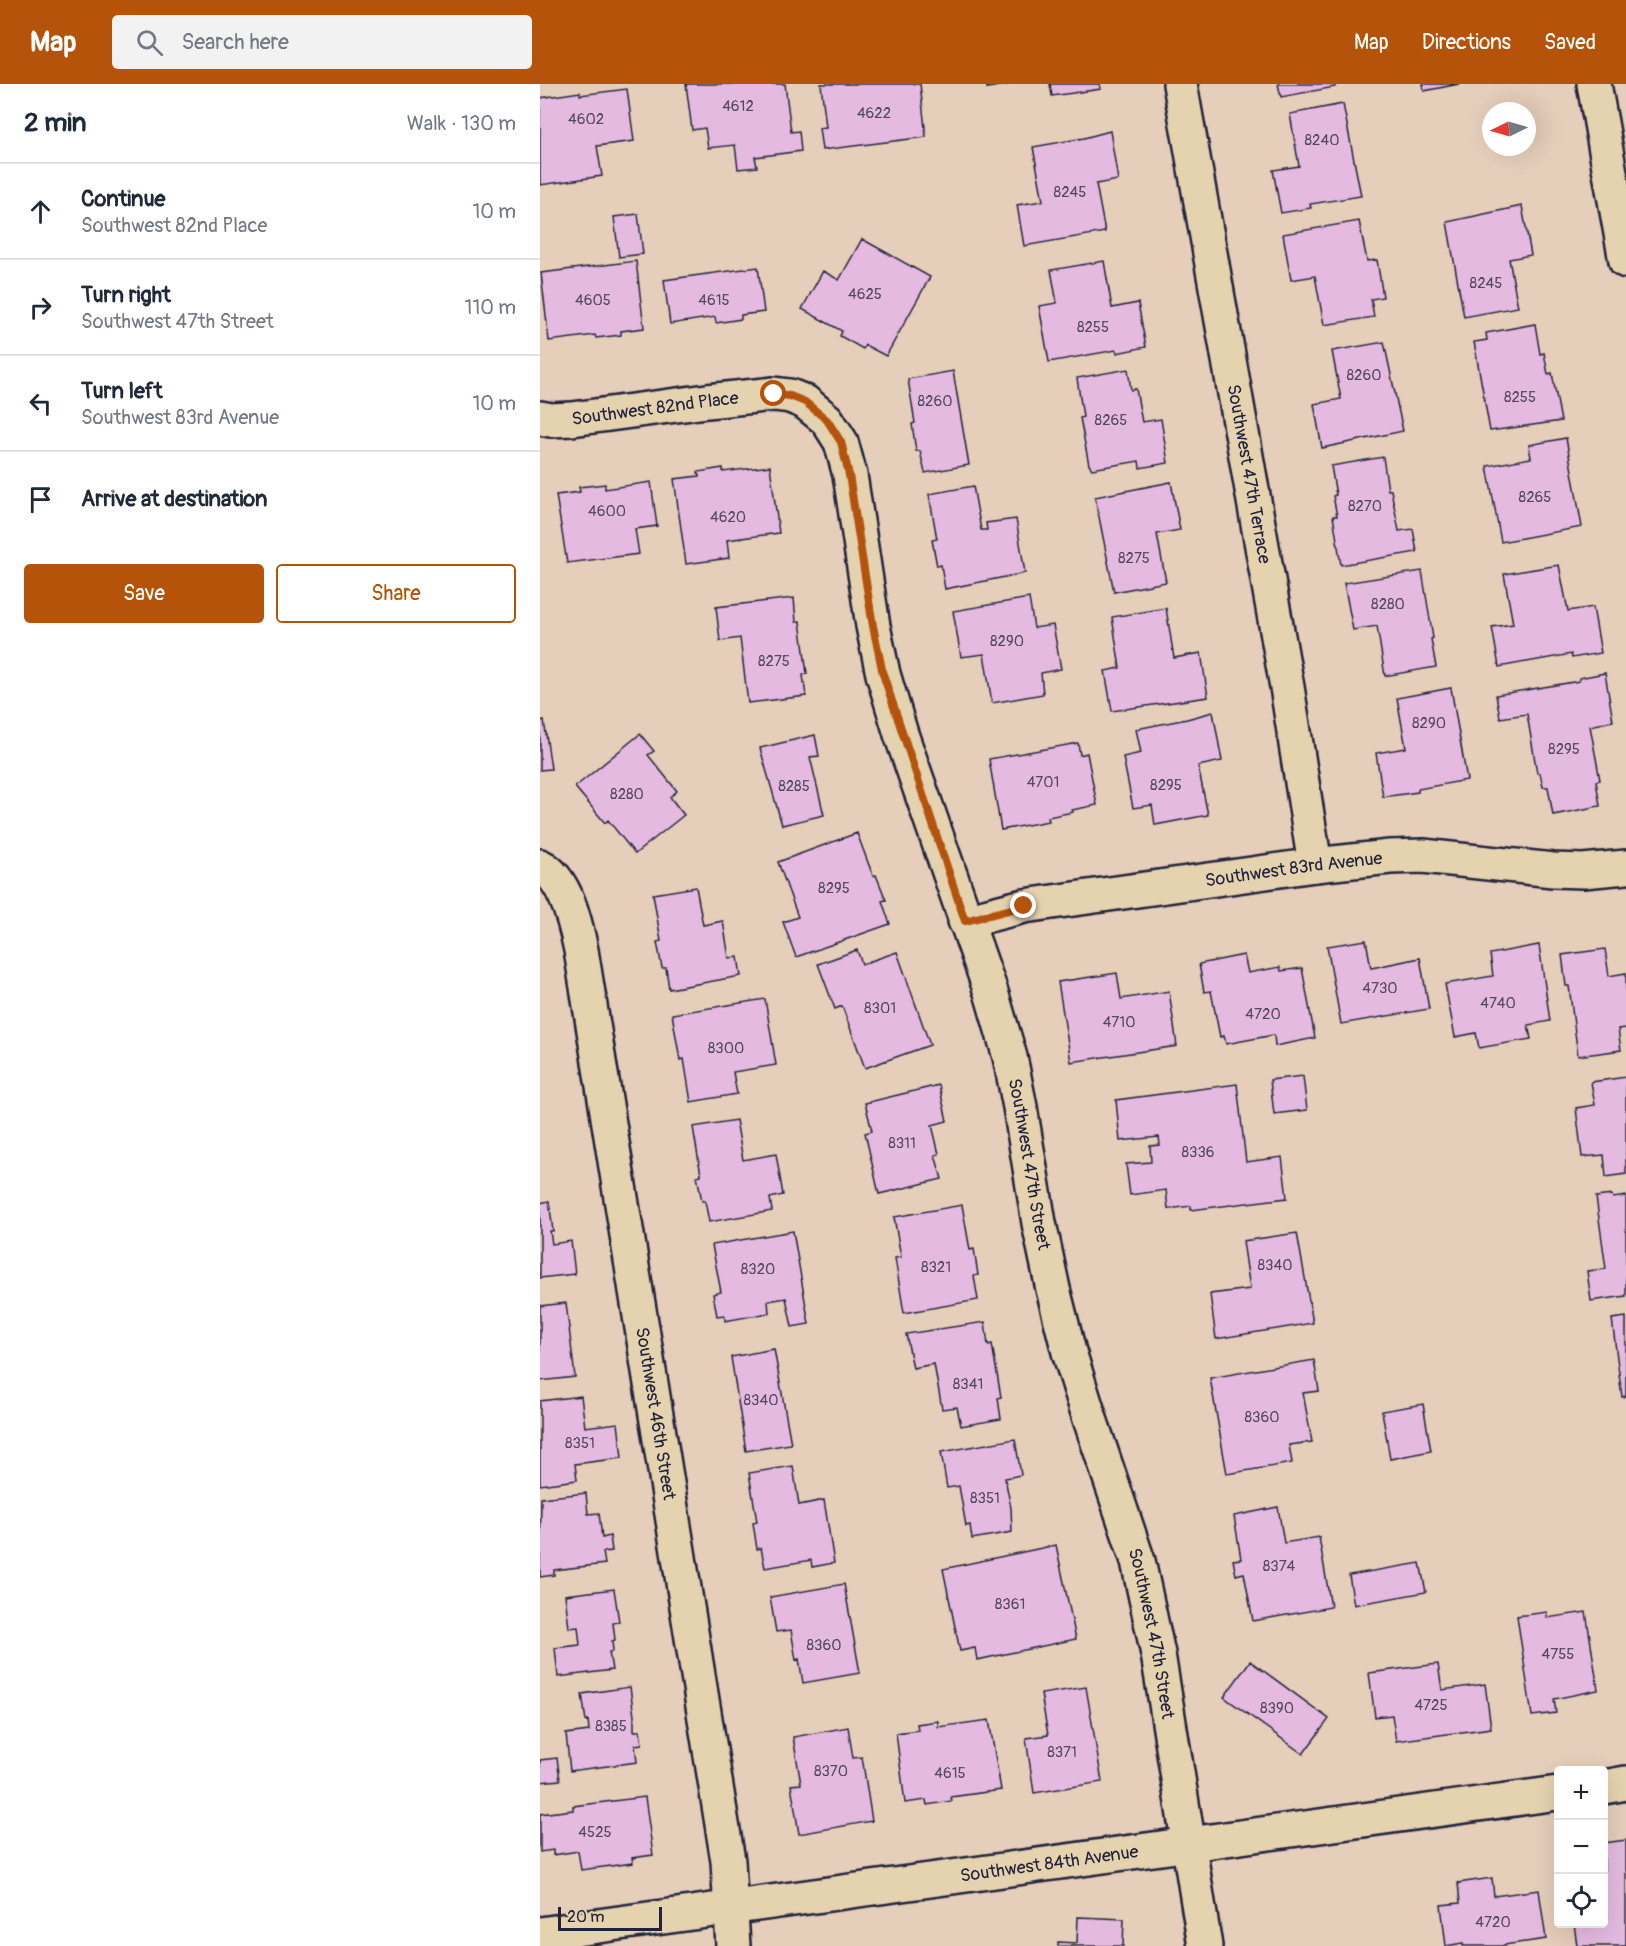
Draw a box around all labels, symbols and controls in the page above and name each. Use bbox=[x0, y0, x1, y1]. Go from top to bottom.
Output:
search box bbox=[112, 15, 532, 69]
text: Map bbox=[30, 25, 76, 60]
icon: search bbox=[133, 26, 166, 59]
text: Search here bbox=[181, 28, 289, 56]
text: Map bbox=[1354, 29, 1389, 56]
text: Directions bbox=[1422, 29, 1511, 56]
text: Saved bbox=[1544, 29, 1596, 56]
house number: 4612 bbox=[722, 97, 754, 116]
north arrow bbox=[1482, 102, 1536, 156]
house number: 4622 bbox=[857, 104, 891, 123]
text: 2 min bbox=[24, 107, 86, 139]
house number: 4602 bbox=[568, 110, 604, 129]
text: Walk · 130 m bbox=[407, 111, 516, 136]
house number: 8240 bbox=[1305, 131, 1339, 150]
house number: 8245 bbox=[1054, 183, 1086, 202]
text: Continue bbox=[81, 185, 165, 213]
icon: ahead bbox=[24, 195, 57, 228]
text: 10 m bbox=[472, 199, 516, 224]
text: Southwest 82nd Place bbox=[81, 213, 267, 238]
house number: 8245 bbox=[1470, 274, 1502, 293]
text: Turn right bbox=[81, 281, 171, 309]
house number: 4625 bbox=[848, 285, 882, 304]
icon: right bbox=[24, 291, 57, 324]
house number: 4605 bbox=[575, 291, 611, 310]
house number: 4615 bbox=[698, 291, 730, 310]
text: 110 m bbox=[465, 295, 516, 320]
text: Southwest 47th Street bbox=[81, 309, 274, 334]
house number: 8255 bbox=[1077, 318, 1109, 337]
house number: 8260 bbox=[1347, 366, 1381, 385]
text: Turn left bbox=[81, 377, 163, 405]
route start bbox=[760, 380, 786, 406]
street label: Southwest 47th Terrace bbox=[1221, 382, 1276, 566]
icon: left bbox=[24, 387, 57, 420]
street label: Southwest 82nd Place bbox=[570, 387, 740, 431]
house number: 8255 bbox=[1504, 388, 1536, 407]
text: 10 m bbox=[472, 391, 516, 416]
house number: 8260 bbox=[918, 392, 952, 411]
text: Southwest 83rd Avenue bbox=[81, 405, 279, 430]
house number: 8265 bbox=[1095, 411, 1127, 430]
icon: arrive bbox=[24, 483, 57, 516]
text: Arrive at destination bbox=[81, 485, 267, 513]
house number: 8265 bbox=[1519, 488, 1551, 507]
house number: 8270 bbox=[1348, 497, 1382, 516]
house number: 4600 bbox=[588, 502, 626, 521]
house number: 4620 bbox=[710, 508, 746, 527]
house number: 8275 bbox=[1118, 549, 1150, 568]
button: Save bbox=[24, 564, 264, 623]
button: Share bbox=[276, 564, 516, 623]
house number: 8280 bbox=[1371, 595, 1405, 614]
house number: 8290 bbox=[990, 632, 1024, 651]
house number: 8275 bbox=[758, 652, 790, 671]
house number: 8290 bbox=[1412, 714, 1446, 733]
house number: 8295 bbox=[1548, 740, 1580, 759]
house number: 4701 bbox=[1027, 773, 1059, 792]
house number: 8295 bbox=[1150, 776, 1182, 795]
house number: 8285 bbox=[778, 777, 810, 796]
house number: 8280 bbox=[610, 785, 644, 804]
street label: Southwest 83rd Avenue bbox=[1204, 847, 1384, 892]
house number: 8295 bbox=[818, 879, 850, 898]
route end bbox=[1010, 892, 1036, 918]
house number: 4730 bbox=[1362, 979, 1398, 998]
house number: 4740 bbox=[1480, 994, 1516, 1013]
house number: 8301 bbox=[864, 999, 896, 1018]
house number: 4720 bbox=[1245, 1005, 1281, 1024]
house number: 4710 bbox=[1103, 1013, 1135, 1032]
house number: 8300 bbox=[708, 1039, 744, 1058]
street label: Southwest 47th Street bbox=[1003, 1076, 1056, 1253]
house number: 8311 bbox=[888, 1134, 916, 1153]
house number: 8336 bbox=[1181, 1143, 1215, 1162]
house number: 8340 bbox=[1258, 1256, 1292, 1275]
house number: 8321 bbox=[921, 1258, 951, 1277]
house number: 8320 bbox=[741, 1260, 775, 1279]
street label: Southwest 46th Street bbox=[630, 1326, 681, 1502]
house number: 8341 bbox=[953, 1375, 983, 1394]
house number: 8340 bbox=[744, 1391, 778, 1410]
house number: 8360 bbox=[1245, 1408, 1279, 1427]
house number: 8351 bbox=[565, 1434, 595, 1453]
house number: 8351 bbox=[970, 1489, 1000, 1508]
street label: Southwest 47th Street bbox=[1122, 1545, 1179, 1721]
house number: 8374 bbox=[1263, 1557, 1296, 1576]
house number: 8361 bbox=[995, 1595, 1025, 1614]
house number: 8360 bbox=[807, 1636, 841, 1655]
house number: 4755 bbox=[1542, 1645, 1574, 1664]
house number: 4725 bbox=[1414, 1696, 1448, 1715]
house number: 8390 bbox=[1260, 1699, 1294, 1718]
house number: 8385 bbox=[595, 1717, 627, 1736]
house number: 8371 bbox=[1047, 1743, 1077, 1762]
house number: 8370 bbox=[814, 1762, 848, 1781]
house number: 4615 bbox=[934, 1764, 966, 1783]
map controls bbox=[1554, 1766, 1608, 1928]
button: + bbox=[1554, 1766, 1608, 1820]
button: − bbox=[1554, 1820, 1608, 1874]
house number: 4525 bbox=[578, 1823, 612, 1842]
street label: Southwest 84th Avenue bbox=[959, 1840, 1140, 1888]
button: locate bbox=[1554, 1874, 1608, 1928]
scale bar bbox=[558, 1904, 662, 1932]
text: 20 m bbox=[567, 1907, 605, 1927]
house number: 4720 bbox=[1475, 1913, 1511, 1932]

